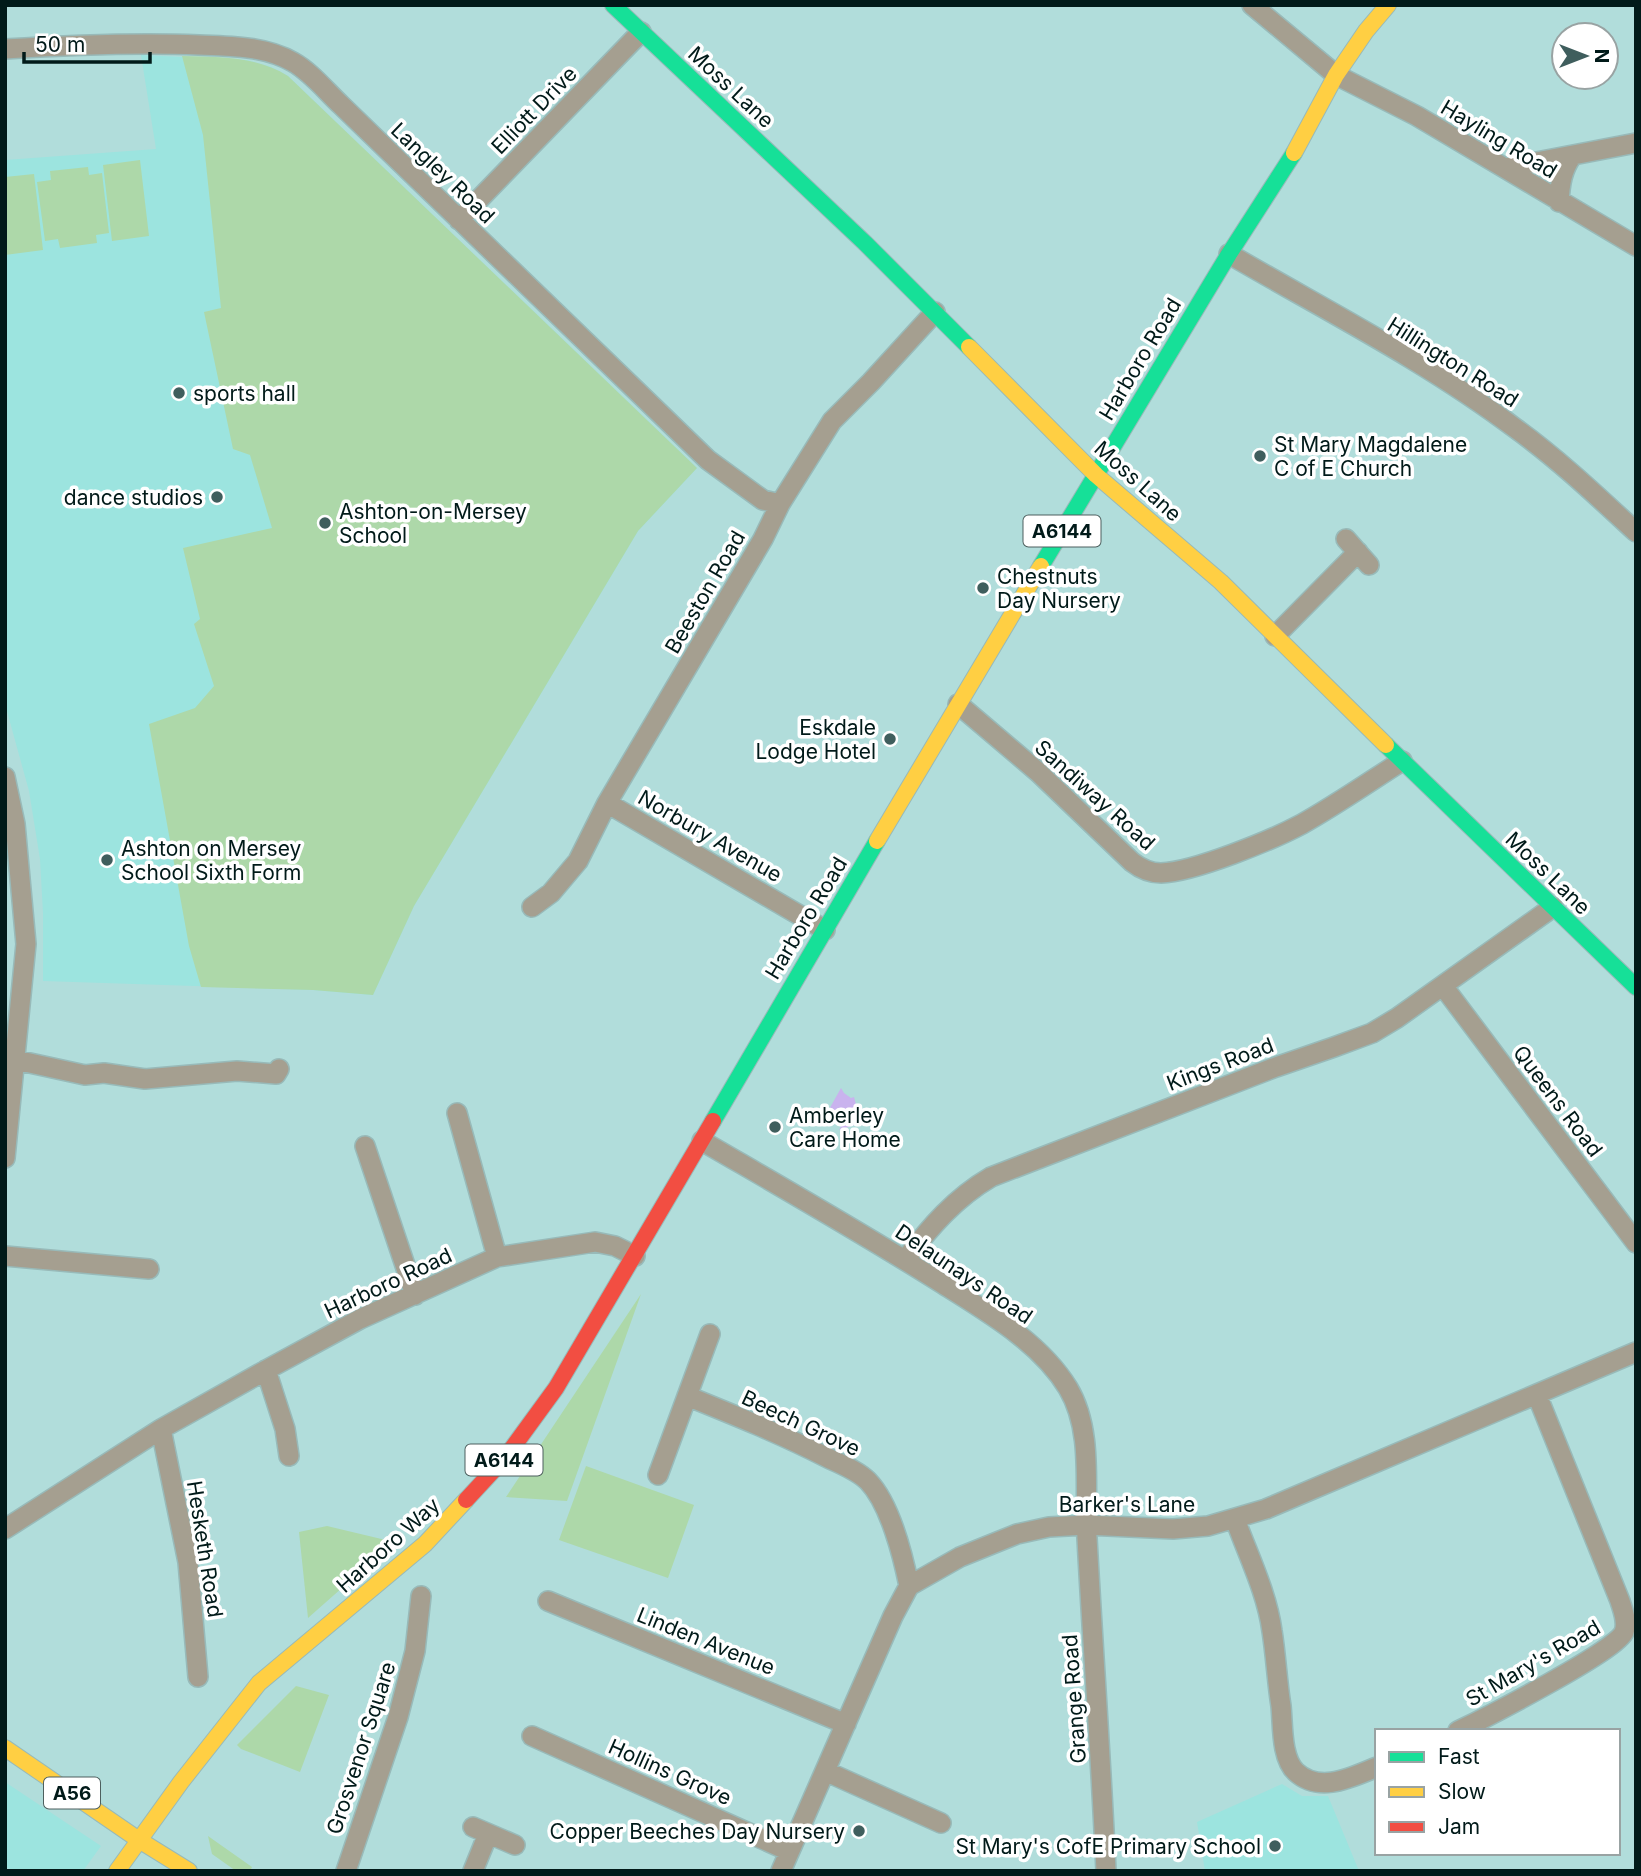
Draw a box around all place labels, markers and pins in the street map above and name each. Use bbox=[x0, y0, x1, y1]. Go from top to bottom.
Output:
place label: sports hall bbox=[193, 381, 296, 406]
marker: sports hall bbox=[171, 385, 187, 401]
place label: St Mary Magdalene C of E Church bbox=[1274, 432, 1467, 481]
marker: St Mary Magdalene C of E Church bbox=[1252, 448, 1268, 464]
place label: dance studios bbox=[64, 485, 203, 510]
marker: dance studios bbox=[209, 489, 225, 505]
place label: Ashton-on-Mersey School bbox=[339, 499, 527, 548]
marker: Ashton-on-Mersey School bbox=[317, 515, 333, 531]
place label: Chestnuts Day Nursery bbox=[997, 564, 1121, 613]
marker: Chestnuts Day Nursery bbox=[975, 580, 991, 596]
place label: Eskdale Lodge Hotel bbox=[755, 715, 876, 764]
marker: Eskdale Lodge Hotel bbox=[882, 731, 898, 747]
place label: Ashton on Mersey School Sixth Form bbox=[121, 836, 302, 885]
marker: Ashton on Mersey School Sixth Form bbox=[99, 852, 115, 868]
place label: Amberley Care Home bbox=[789, 1103, 901, 1152]
marker: Amberley Care Home bbox=[767, 1119, 783, 1135]
place label: Copper Beeches Day Nursery bbox=[550, 1819, 845, 1844]
marker: Copper Beeches Day Nursery bbox=[851, 1823, 867, 1839]
place label: St Mary's CofE Primary School bbox=[955, 1834, 1261, 1859]
marker: St Mary's CofE Primary School bbox=[1267, 1838, 1283, 1854]

